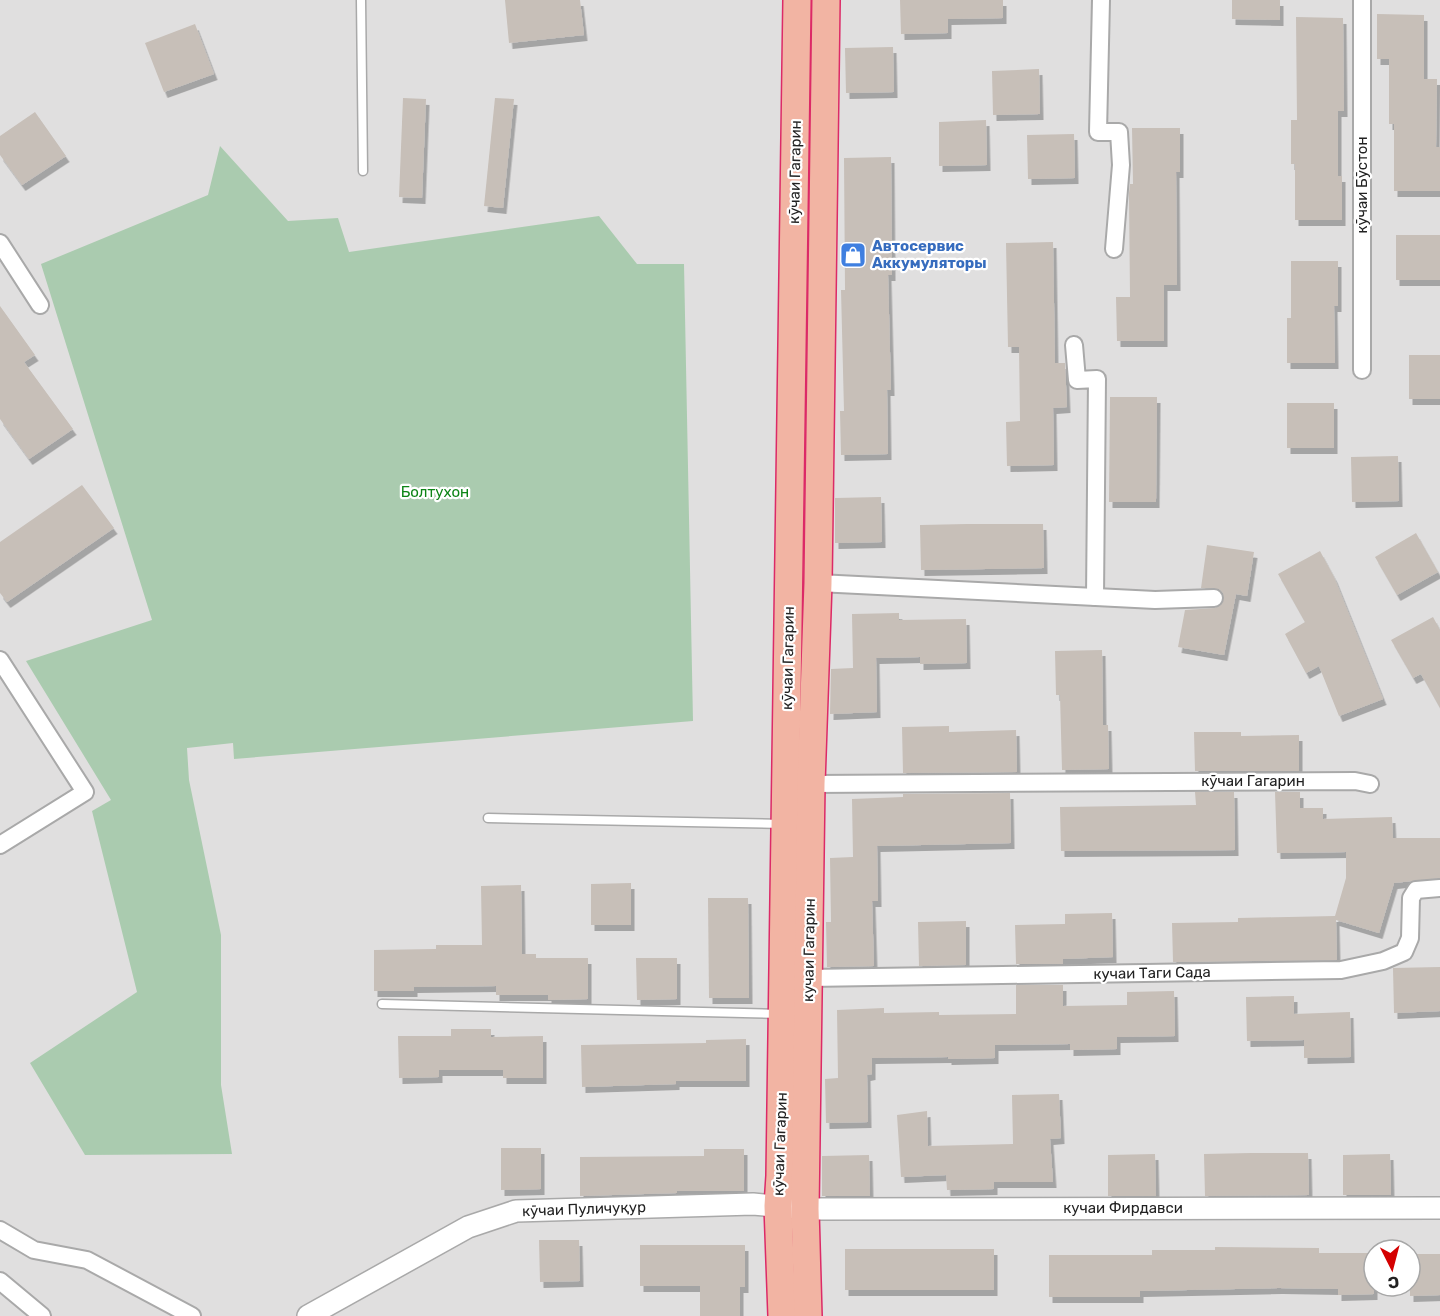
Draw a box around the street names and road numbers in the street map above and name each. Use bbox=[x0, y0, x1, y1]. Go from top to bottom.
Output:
street label: кӯчаи Гагарин bbox=[785, 120, 805, 224]
street label: кӯчаи Бӯстон bbox=[1353, 136, 1371, 234]
street label: кӯчаи Гагарин bbox=[778, 606, 798, 710]
street label: кӯчаи Гагарин bbox=[1201, 772, 1305, 790]
street label: кучаи Гагарин bbox=[799, 898, 819, 1002]
street label: кучаи Таги Сада bbox=[1093, 963, 1211, 983]
street label: кӯчаи Гагарин bbox=[769, 1092, 791, 1196]
street label: кӯчаи Пуличуқур bbox=[522, 1198, 646, 1220]
street label: кучаи Фирдавси bbox=[1063, 1199, 1183, 1217]

